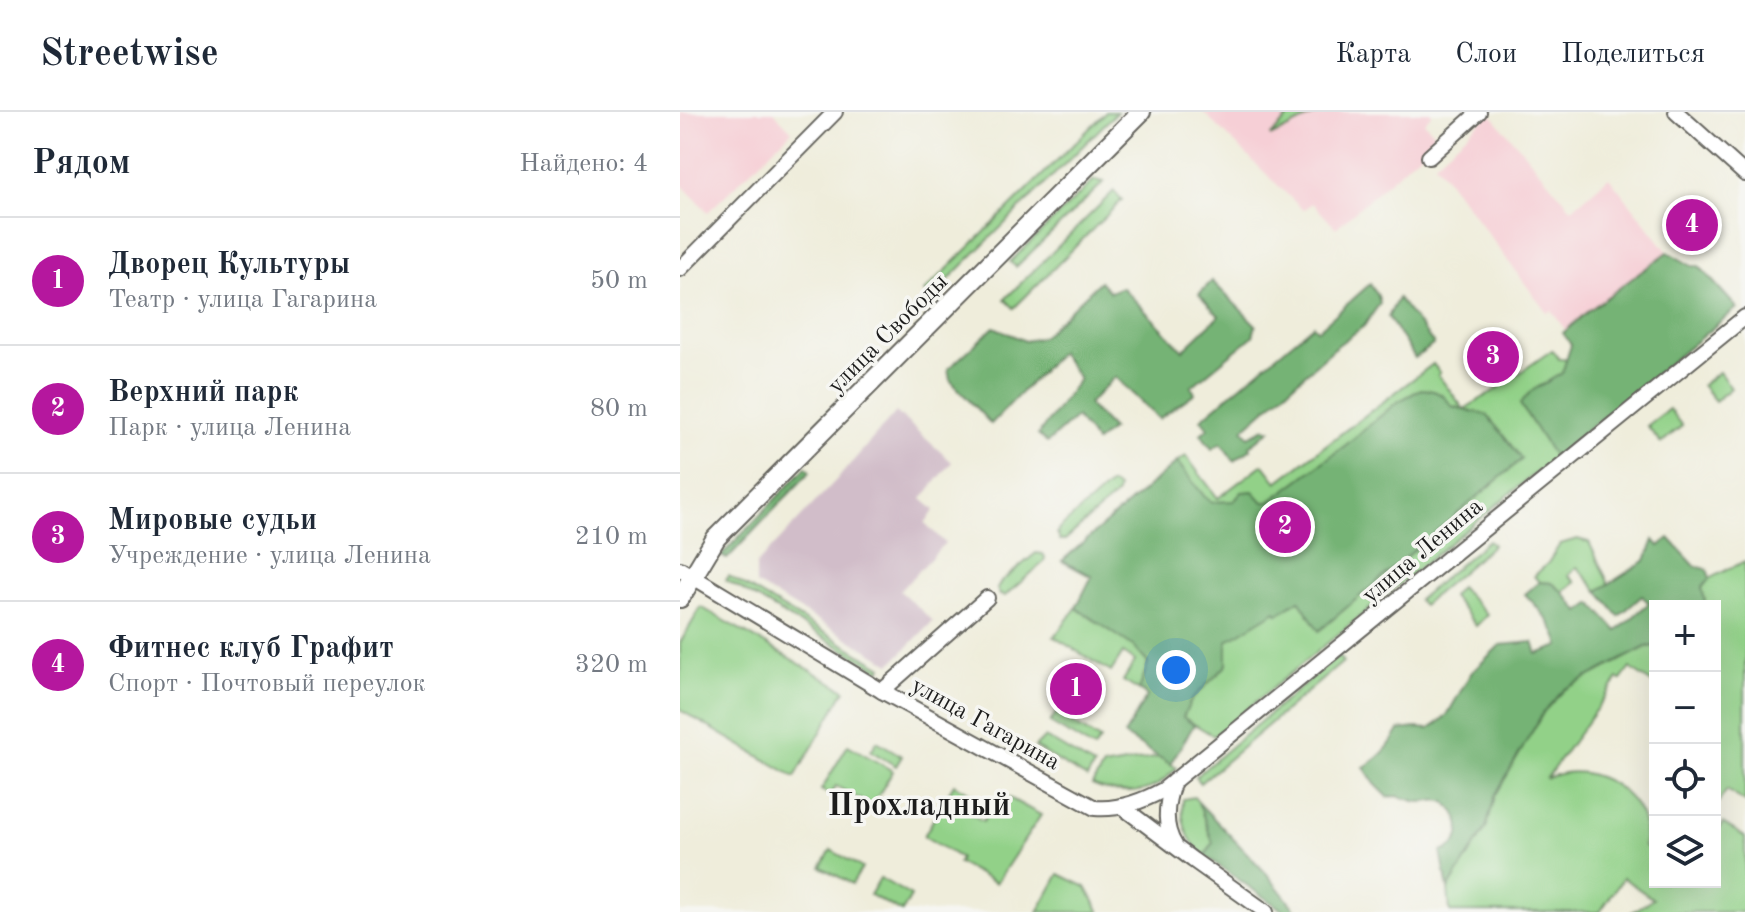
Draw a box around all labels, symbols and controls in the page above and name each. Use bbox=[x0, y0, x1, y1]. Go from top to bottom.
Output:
text: Streetwise bbox=[40, 36, 219, 74]
text: Карта bbox=[1335, 41, 1411, 69]
text: Слои bbox=[1455, 41, 1517, 69]
text: Поделиться bbox=[1561, 41, 1705, 69]
text: Рядом bbox=[32, 147, 131, 181]
text: Найдено: 4 bbox=[519, 151, 648, 177]
pin: 4 bbox=[1666, 195, 1718, 255]
text: Дворец Культуры bbox=[108, 250, 350, 280]
text: 1 bbox=[50, 268, 66, 294]
text: 50 m bbox=[590, 268, 648, 294]
street label: улица Свободы bbox=[824, 270, 953, 399]
text: Театр · улица Гагарина bbox=[108, 287, 377, 313]
pin: 3 bbox=[1467, 327, 1519, 387]
text: Верхний парк bbox=[108, 378, 298, 408]
text: 2 bbox=[50, 396, 66, 422]
text: 80 m bbox=[590, 396, 648, 422]
text: Парк · улица Ленина bbox=[108, 415, 351, 441]
street label: улица Ленина bbox=[1359, 494, 1488, 609]
pin: 2 bbox=[1259, 497, 1311, 557]
text: Мировые судьи bbox=[108, 506, 317, 536]
text: 3 bbox=[50, 524, 66, 550]
text: 210 m bbox=[575, 524, 648, 550]
text: Учреждение · улица Ленина bbox=[108, 543, 431, 569]
map controls bbox=[1649, 600, 1721, 888]
button: + bbox=[1649, 600, 1721, 672]
text: Фитнес клуб Графит bbox=[108, 634, 394, 664]
your location bbox=[1156, 650, 1196, 690]
text: 4 bbox=[50, 652, 66, 678]
text: 320 m bbox=[575, 652, 648, 678]
pin: 1 bbox=[1050, 659, 1102, 719]
text: Спорт · Почтовый переулок bbox=[108, 671, 426, 697]
button: − bbox=[1649, 672, 1721, 744]
street label: улица Гагарина bbox=[907, 674, 1064, 776]
button: locate bbox=[1649, 744, 1721, 816]
district label: Прохладный bbox=[828, 791, 1010, 823]
button: layers bbox=[1649, 816, 1721, 888]

